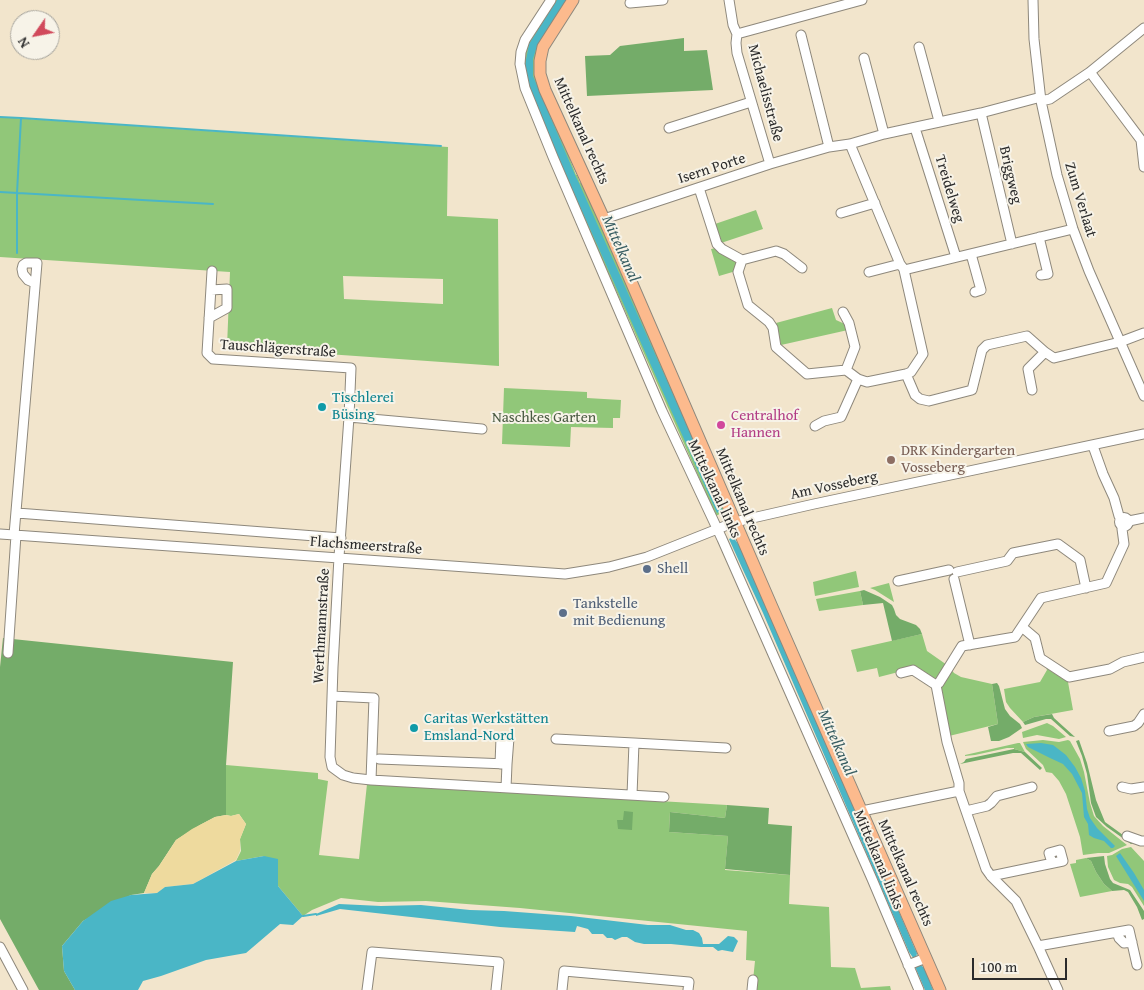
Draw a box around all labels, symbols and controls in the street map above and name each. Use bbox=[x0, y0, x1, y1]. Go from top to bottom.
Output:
north arrow bbox=[10, 10, 60, 60]
text: N bbox=[12, 33, 34, 52]
street label: Michaelisstraße bbox=[743, 42, 787, 144]
street label: Mittelkanal rechts bbox=[549, 75, 613, 187]
street label: Briggweg bbox=[995, 144, 1025, 206]
street label: Isern Porte bbox=[676, 150, 748, 188]
street label: Treidelweg bbox=[930, 153, 968, 225]
street label: Zum Verlaat bbox=[1060, 160, 1100, 240]
water label: Mittelkanal bbox=[597, 213, 643, 285]
street label: Tauschlägerstraße bbox=[220, 336, 336, 362]
place label: Tischlerei Büsing bbox=[332, 389, 394, 424]
marker: Tischlerei Büsing bbox=[316, 401, 328, 413]
place label: Centralhof Hannen bbox=[731, 407, 798, 442]
park label: Naschkes Garten bbox=[492, 409, 596, 427]
marker: Centralhof Hannen bbox=[715, 419, 727, 431]
street label: Mittelkanal links bbox=[683, 437, 745, 541]
place label: DRK Kindergarten Vosseberg bbox=[901, 442, 1015, 477]
street label: Mittelkanal rechts bbox=[711, 445, 773, 559]
marker: DRK Kindergarten Vosseberg bbox=[885, 454, 897, 466]
street label: Am Vosseberg bbox=[789, 468, 879, 504]
street label: Flachsmeerstraße bbox=[309, 533, 423, 559]
place label: Shell bbox=[657, 560, 688, 578]
marker: Shell bbox=[641, 563, 653, 575]
street label: Werthmannstraße bbox=[310, 568, 334, 684]
place label: Tankstelle mit Bedienung bbox=[573, 595, 665, 630]
marker: Tankstelle mit Bedienung bbox=[557, 607, 569, 619]
water label: Mittelkanal bbox=[813, 707, 859, 779]
place label: Caritas Werkstätten Emsland-Nord bbox=[424, 710, 549, 745]
marker: Caritas Werkstätten Emsland-Nord bbox=[408, 722, 420, 734]
street label: Mittelkanal links bbox=[849, 807, 907, 913]
street label: Mittelkanal rechts bbox=[873, 817, 937, 929]
scale bar bbox=[974, 948, 1069, 980]
text: 100 m bbox=[980, 956, 1017, 977]

